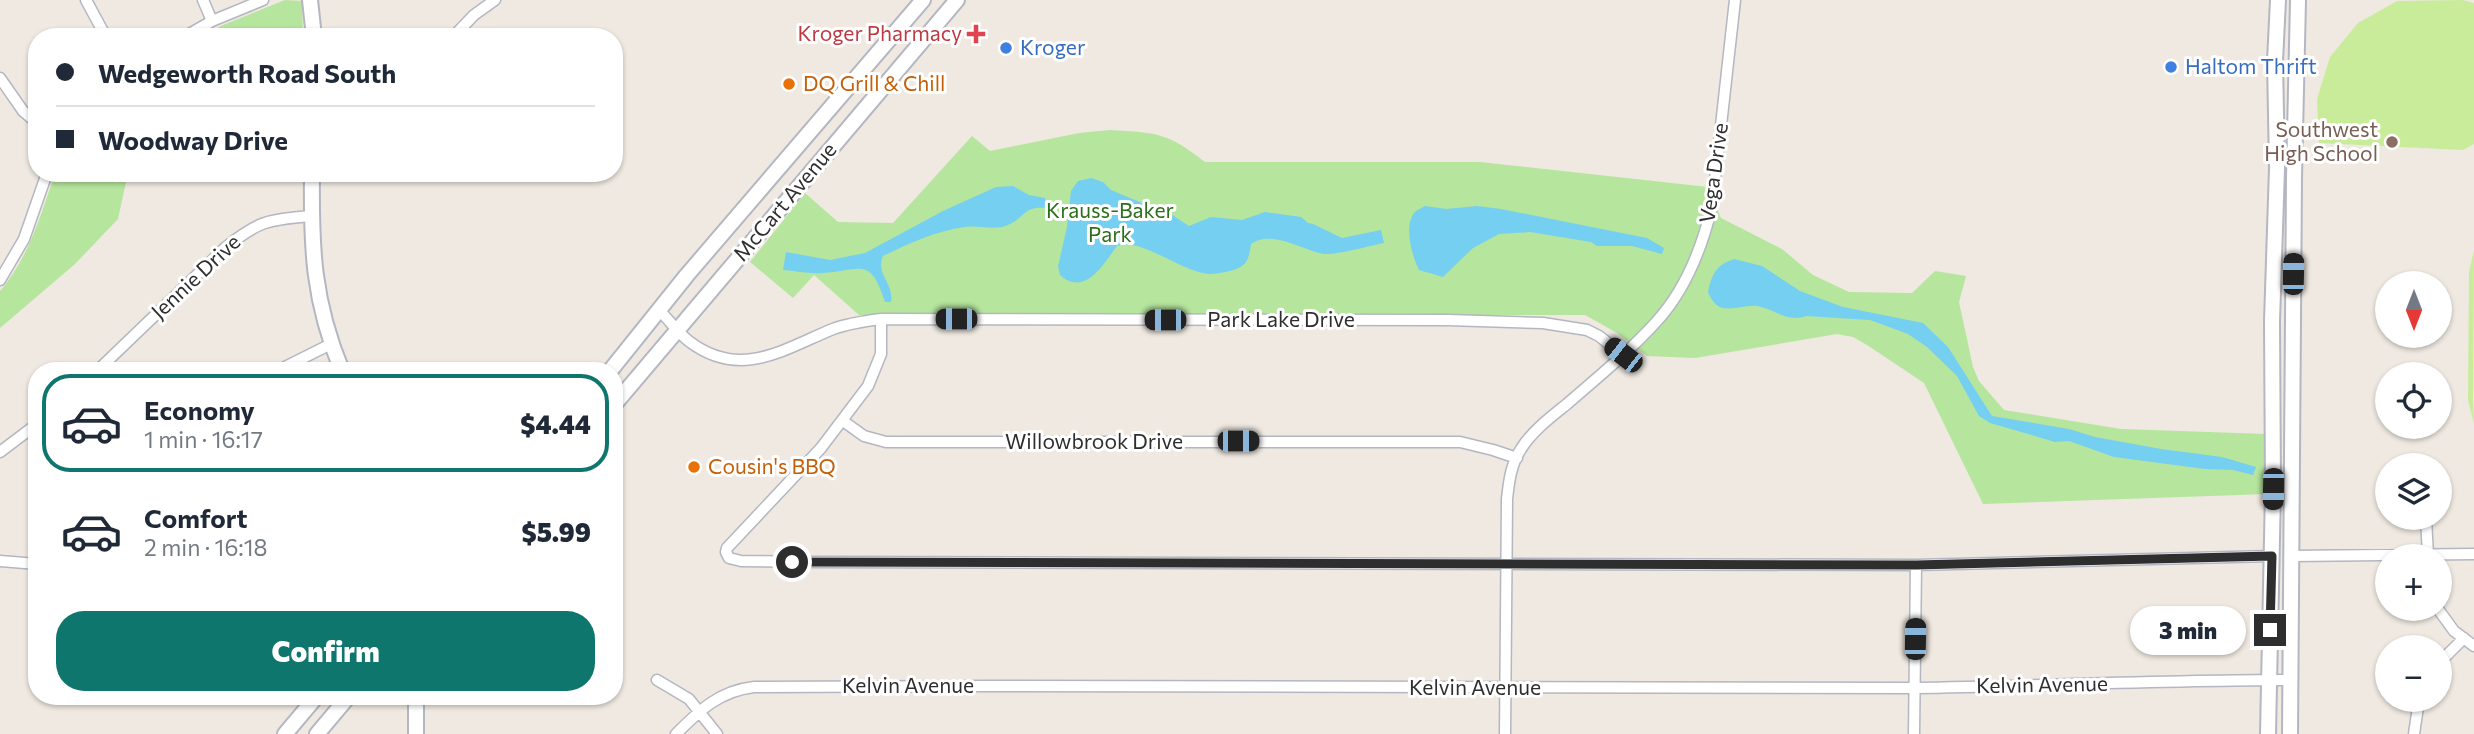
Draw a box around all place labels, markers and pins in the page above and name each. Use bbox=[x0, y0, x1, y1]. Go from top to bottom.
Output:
place label: Kroger Pharmacy bbox=[798, 20, 962, 45]
marker: Kroger Pharmacy bbox=[968, 26, 984, 42]
place label: Kroger bbox=[1020, 34, 1085, 59]
marker: Kroger bbox=[998, 40, 1014, 56]
place label: Haltom Thrift bbox=[2185, 53, 2317, 78]
marker: Haltom Thrift bbox=[2163, 59, 2179, 75]
place label: DQ Grill & Chill bbox=[803, 70, 945, 95]
marker: DQ Grill & Chill bbox=[781, 76, 797, 92]
place label: Southwest High School bbox=[2264, 116, 2378, 165]
marker: Southwest High School bbox=[2384, 134, 2400, 150]
place label: Cousin's BBQ bbox=[708, 453, 836, 478]
marker: Cousin's BBQ bbox=[686, 459, 702, 475]

